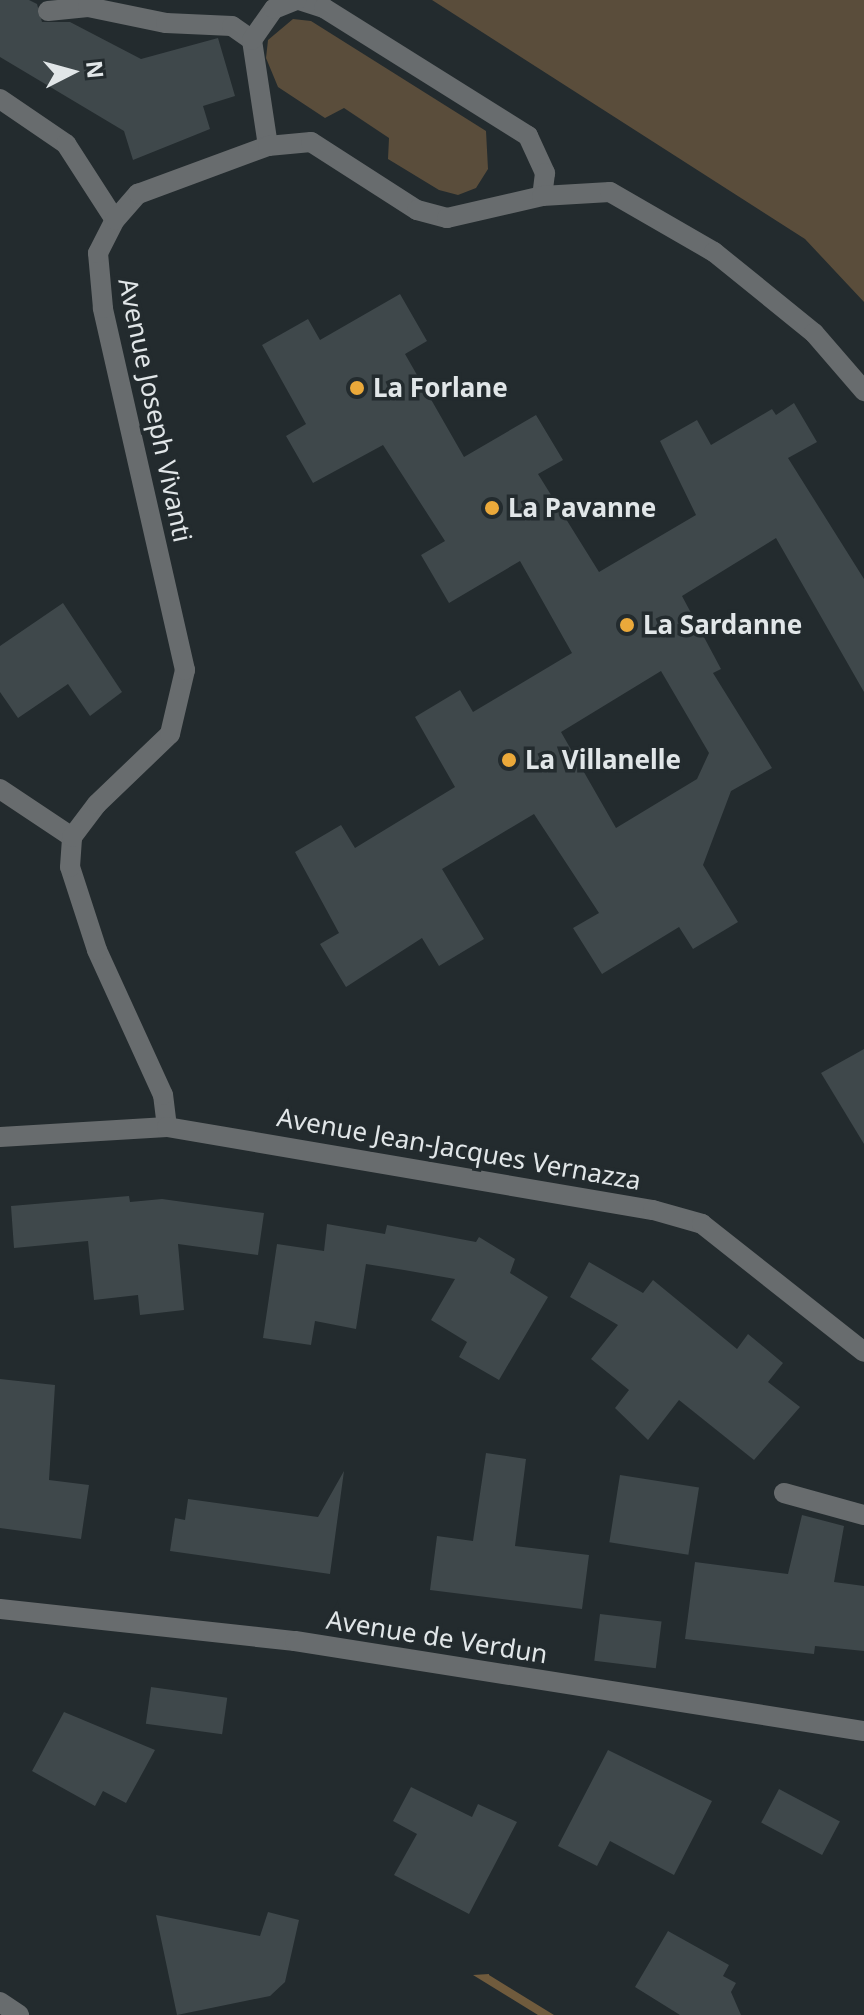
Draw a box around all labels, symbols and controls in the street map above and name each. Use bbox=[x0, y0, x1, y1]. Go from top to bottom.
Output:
north arrow bbox=[32, 32, 112, 112]
text: N bbox=[80, 59, 112, 80]
street label: Avenue Joseph Vivanti bbox=[112, 275, 198, 545]
place label: La Forlane bbox=[373, 372, 508, 404]
marker: La Forlane bbox=[348, 379, 366, 397]
place label: La Pavanne bbox=[508, 492, 656, 524]
marker: La Pavanne bbox=[483, 499, 501, 517]
place label: La Sardanne bbox=[643, 609, 802, 641]
marker: La Sardanne bbox=[618, 616, 636, 634]
place label: La Villanelle bbox=[525, 744, 681, 776]
marker: La Villanelle bbox=[500, 751, 518, 769]
street label: Avenue Jean-Jacques Vernazza bbox=[275, 1102, 643, 1196]
street label: Avenue de Verdun bbox=[324, 1604, 550, 1670]

